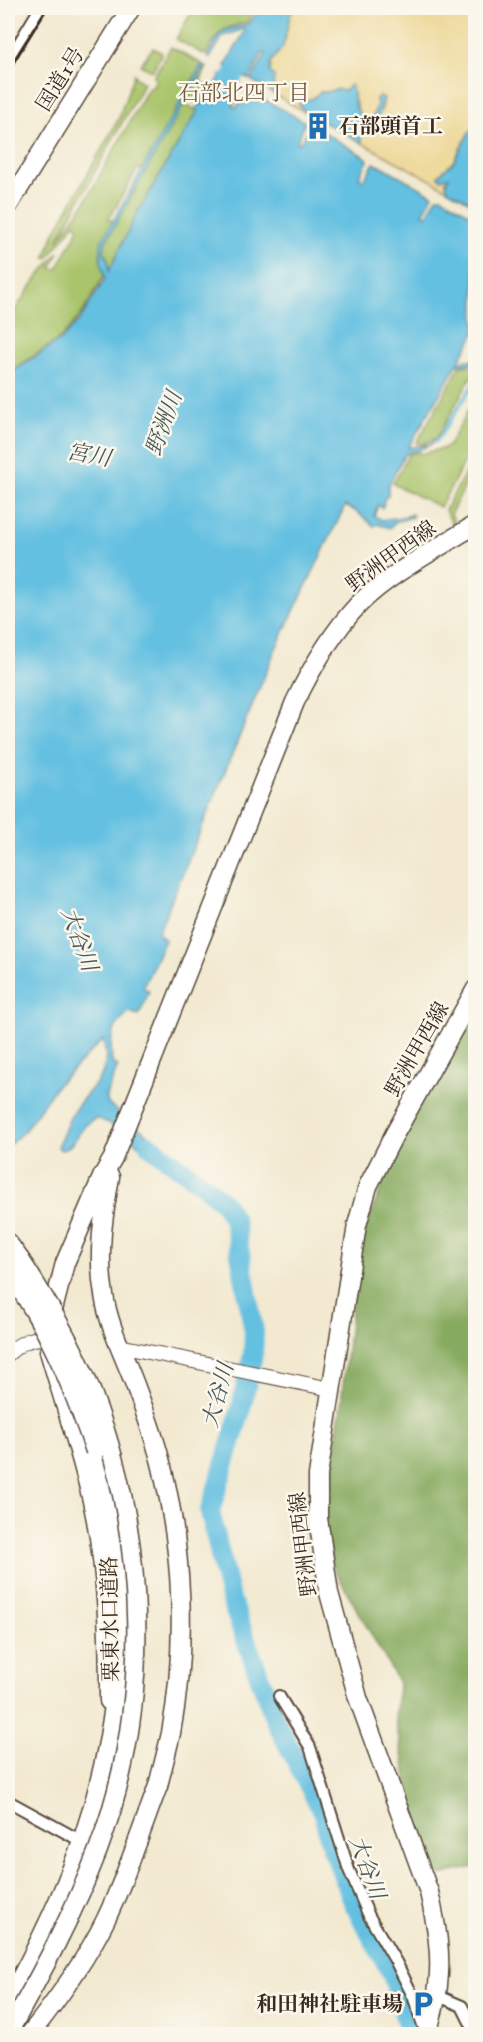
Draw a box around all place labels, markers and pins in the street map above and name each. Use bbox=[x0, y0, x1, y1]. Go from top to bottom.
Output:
building icon: 石部頭首工 bbox=[303, 111, 333, 141]
place label: 石部頭首工 bbox=[338, 114, 443, 141]
parking icon: 和田神社駐車場 bbox=[408, 1989, 438, 2019]
place label: 和田神社駐車場 bbox=[256, 1992, 403, 2019]

